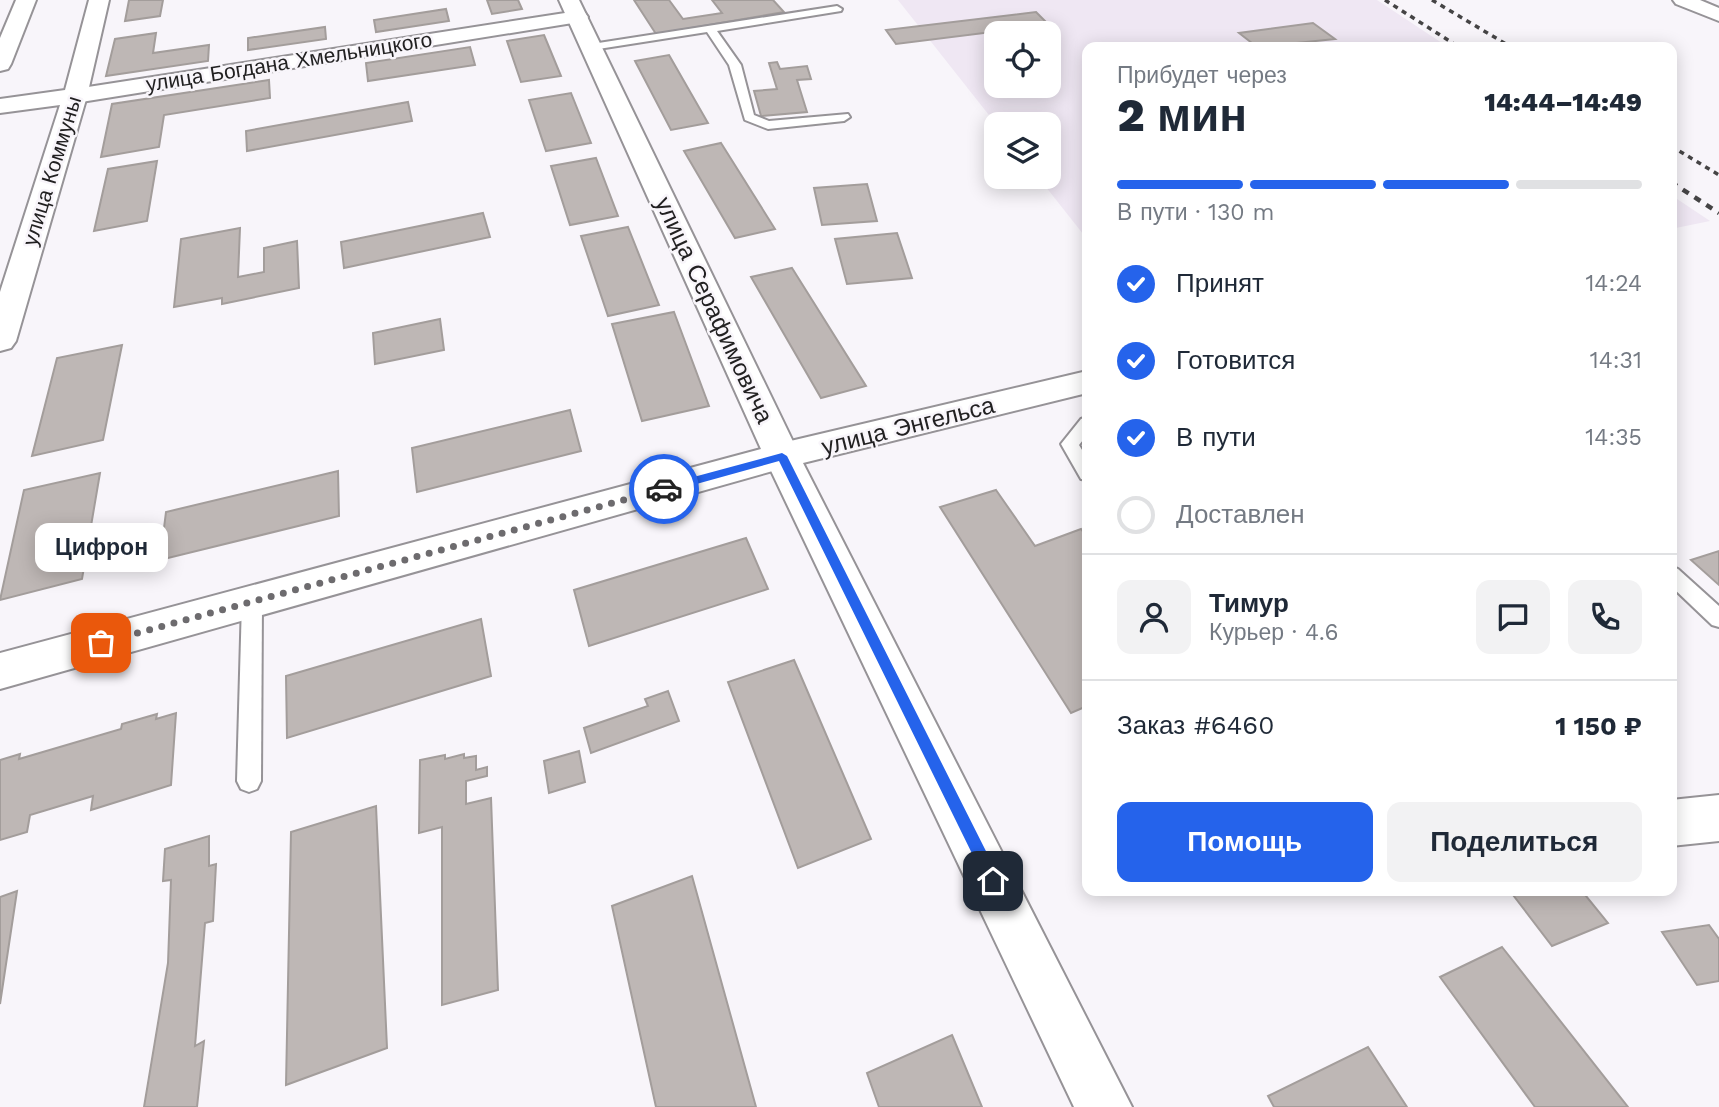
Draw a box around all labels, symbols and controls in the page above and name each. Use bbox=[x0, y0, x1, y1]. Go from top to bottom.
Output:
map controls bbox=[984, 21, 1061, 189]
button: locate bbox=[984, 21, 1061, 98]
street label: улица Богдана Хмельницкого bbox=[144, 27, 434, 96]
text: Прибудет через bbox=[1117, 62, 1287, 89]
text: 14:44–14:49 bbox=[1484, 87, 1642, 117]
text: 2 мин bbox=[1117, 88, 1247, 142]
street label: улица Коммуны bbox=[17, 93, 86, 249]
button: layers bbox=[984, 112, 1061, 189]
street label: улица Серафимовича bbox=[649, 192, 779, 428]
text: В пути · 130 m bbox=[1117, 199, 1274, 226]
icon: check bbox=[1117, 265, 1155, 303]
text: Принят bbox=[1176, 268, 1264, 298]
text: 14:24 bbox=[1585, 270, 1642, 297]
icon: check bbox=[1117, 342, 1155, 380]
text: Готовится bbox=[1176, 345, 1295, 375]
text: 14:31 bbox=[1590, 347, 1642, 374]
street label: улица Энгельса bbox=[819, 391, 998, 461]
icon: check bbox=[1117, 419, 1155, 457]
text: В пути bbox=[1176, 422, 1256, 452]
text: 14:35 bbox=[1585, 424, 1642, 451]
courier bbox=[629, 454, 699, 524]
icon: car bbox=[645, 470, 683, 508]
text: Доставлен bbox=[1176, 499, 1305, 529]
callout: Цифрон bbox=[34, 524, 168, 573]
text: Цифрон bbox=[55, 534, 148, 561]
button: person bbox=[1117, 580, 1191, 654]
button: chat bbox=[1476, 580, 1550, 654]
button: phone bbox=[1568, 580, 1642, 654]
text: Тимур bbox=[1209, 588, 1289, 618]
pin bbox=[71, 613, 131, 673]
text: Курьер · 4.6 bbox=[1209, 619, 1338, 646]
icon: bag bbox=[82, 624, 120, 662]
text: Заказ #6460 bbox=[1117, 710, 1274, 740]
text: 1 150 ₽ bbox=[1555, 711, 1642, 741]
button: Помощь bbox=[1117, 802, 1373, 882]
button: Поделиться bbox=[1387, 802, 1642, 882]
pin bbox=[963, 851, 1023, 911]
icon: home bbox=[974, 862, 1012, 900]

